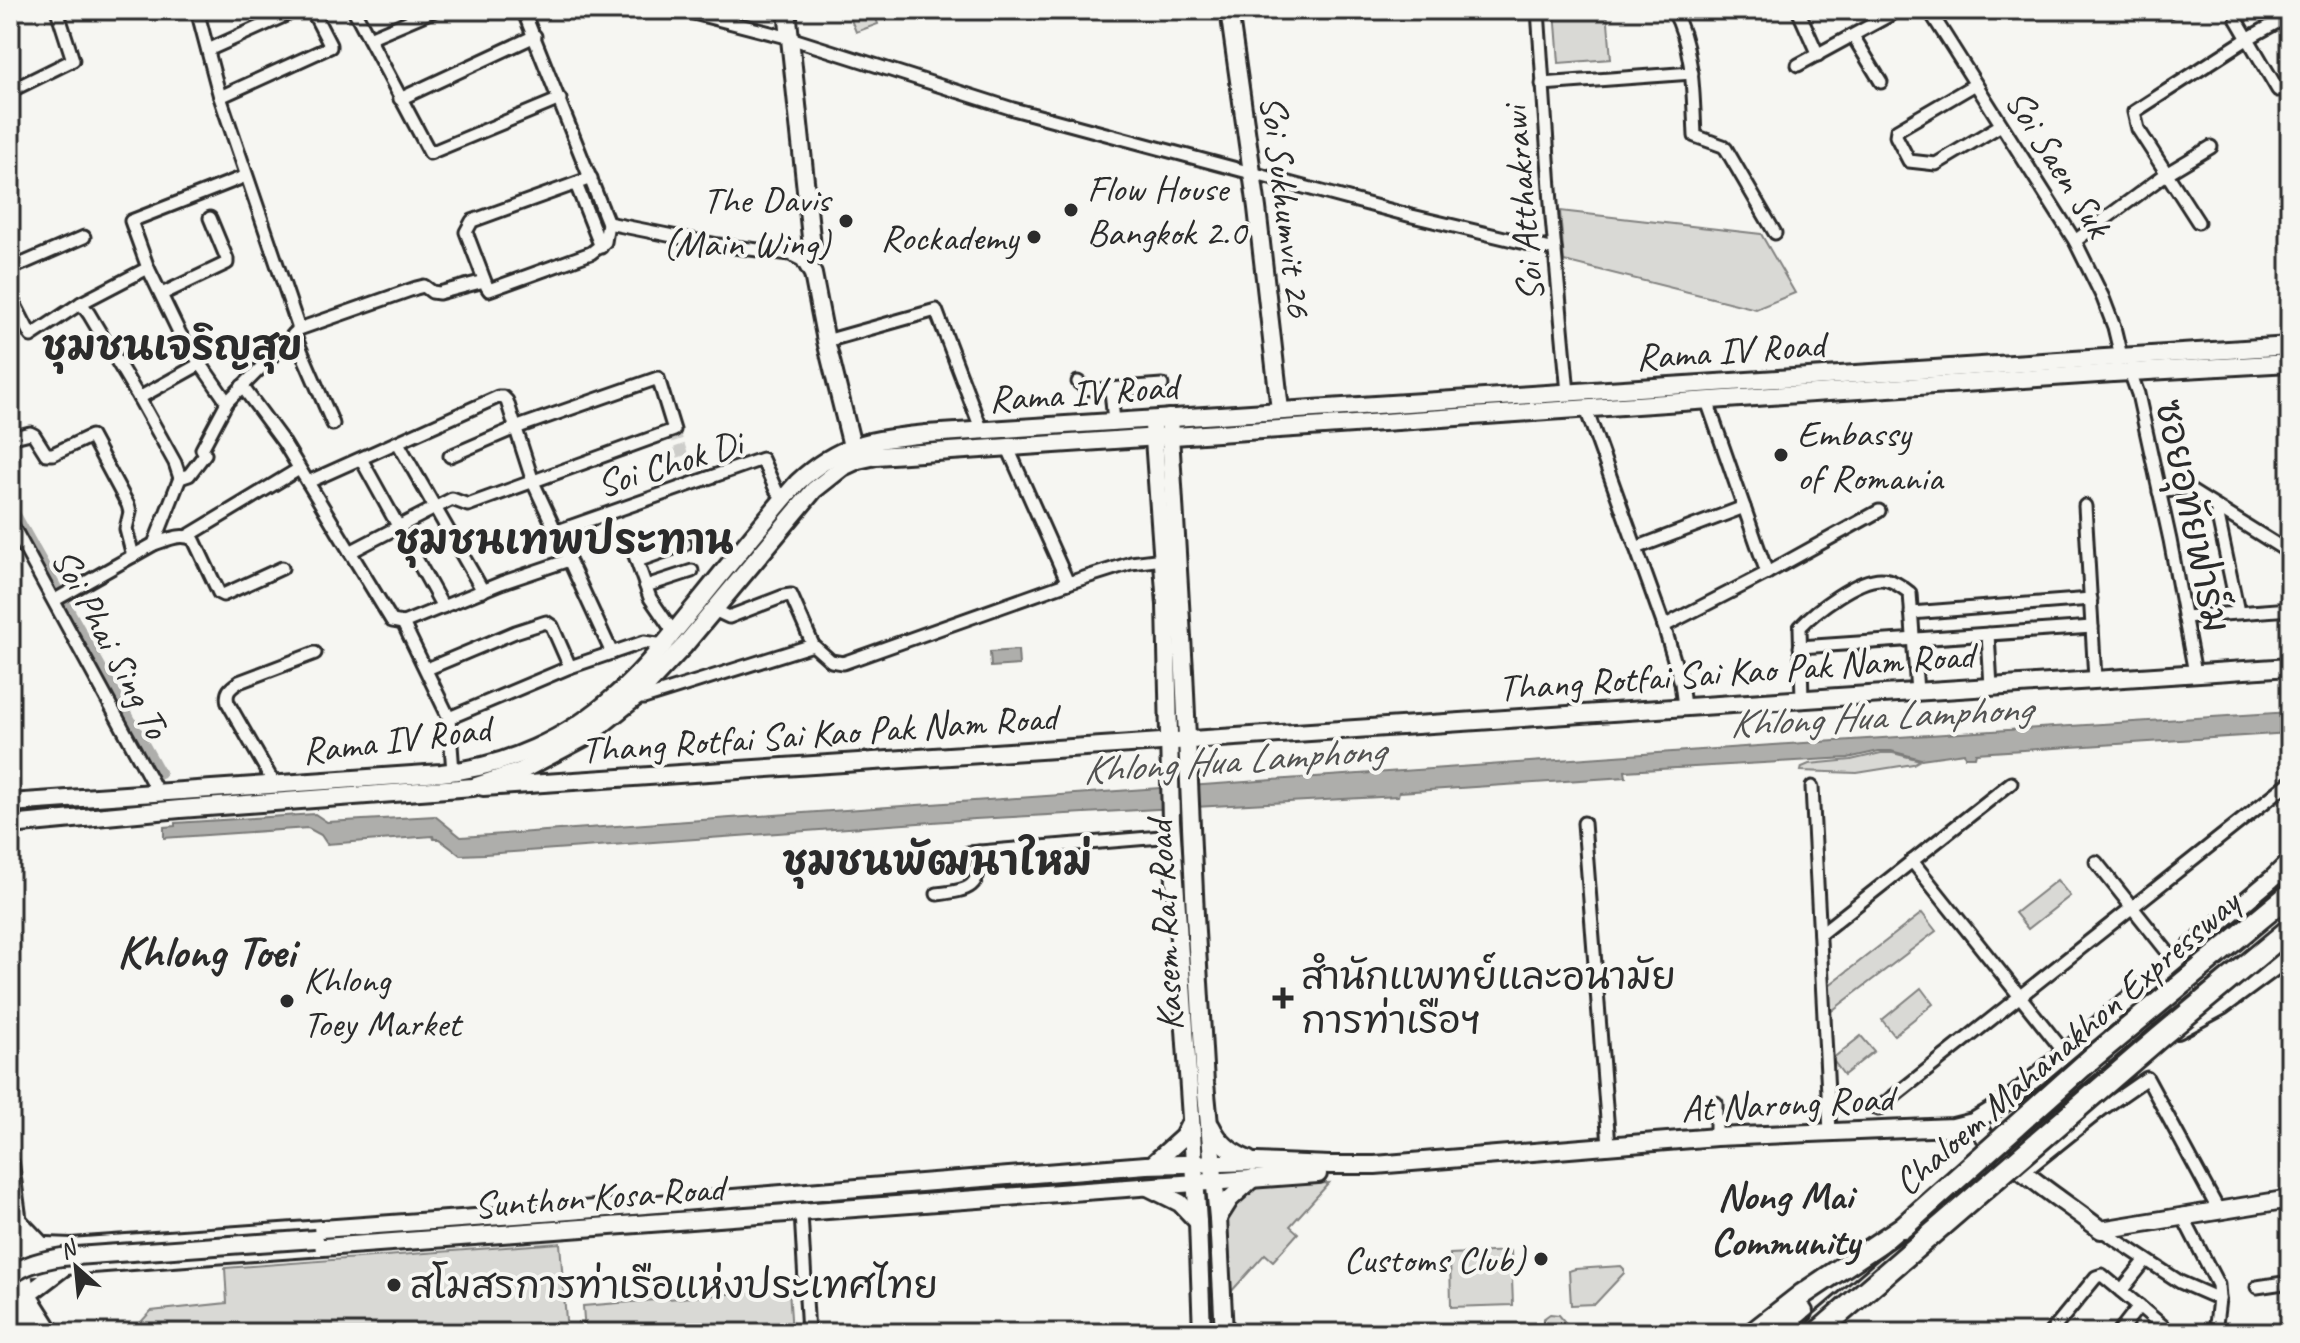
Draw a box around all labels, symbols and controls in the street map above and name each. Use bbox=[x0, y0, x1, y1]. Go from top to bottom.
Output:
street label: Soi Saen Suk bbox=[1995, 81, 2123, 248]
street label: Soi Sukhumvit 26 bbox=[1250, 93, 1324, 321]
street label: Soi Atthakrawi bbox=[1490, 101, 1554, 304]
place label: Flow House Bangkok 2.0 bbox=[1087, 165, 1249, 256]
place label: The Davis (Main Wing) bbox=[662, 176, 833, 267]
marker: Flow House Bangkok 2.0 bbox=[1062, 201, 1080, 219]
marker: The Davis (Main Wing) bbox=[837, 212, 855, 230]
place label: Rockademy bbox=[880, 214, 1021, 261]
marker: Rockademy bbox=[1025, 228, 1043, 246]
street label: Rama IV Road bbox=[1634, 320, 1832, 381]
district label: ชุมชนเจริญสุข bbox=[42, 321, 302, 374]
street label: Rama IV Road bbox=[987, 362, 1185, 423]
street label: ซอยอุทัยฟาร์ม bbox=[2141, 395, 2241, 638]
place label: Embassy of Romania bbox=[1797, 410, 1945, 501]
street label: Soi Chok Di bbox=[591, 418, 751, 508]
marker: Embassy of Romania bbox=[1772, 446, 1790, 464]
district label: ชุมชนเทพประทาน bbox=[394, 515, 734, 568]
street label: Soi Phai Sing To bbox=[41, 540, 181, 747]
street label: Thang Rotfai Sai Kao Pak Nam Road bbox=[1497, 631, 1980, 712]
water label: Khlong Hua Lamphong bbox=[1728, 683, 2038, 749]
street label: Thang Rotfai Sai Kao Pak Nam Road bbox=[580, 693, 1063, 774]
street label: Rama IV Road bbox=[299, 704, 499, 774]
water label: Khlong Hua Lamphong bbox=[1081, 724, 1391, 795]
street label: Kasem Rat Road bbox=[1135, 814, 1193, 1032]
district label: ชุมชนพัฒนาใหม่ bbox=[782, 834, 1092, 889]
street label: Chaloem Mahanakhon Expressway bbox=[1884, 877, 2251, 1205]
district label: Khlong Toei bbox=[117, 923, 301, 981]
place label: สำนักแพทย์และอนามัย การท่าเรือฯ bbox=[1301, 952, 1676, 1044]
place label: Khlong Toey Market bbox=[303, 956, 464, 1047]
marker: สำนักแพทย์และอนามัย การท่าเรือฯ bbox=[1272, 987, 1294, 1009]
marker: Khlong Toey Market bbox=[278, 992, 296, 1010]
street label: At Narong Road bbox=[1680, 1074, 1900, 1133]
street label: Sunthon Kosa Road bbox=[472, 1164, 731, 1229]
district label: Nong Mai Community bbox=[1711, 1171, 1863, 1267]
north arrow bbox=[36, 1227, 116, 1307]
text: N bbox=[55, 1233, 83, 1266]
place label: Customs Club) bbox=[1344, 1236, 1527, 1283]
marker: Customs Club) bbox=[1532, 1250, 1550, 1268]
place label: สโมสรการท่าเรือแห่งประเทศไทย bbox=[410, 1261, 938, 1309]
marker: สโมสรการท่าเรือแห่งประเทศไทย bbox=[385, 1276, 403, 1294]

